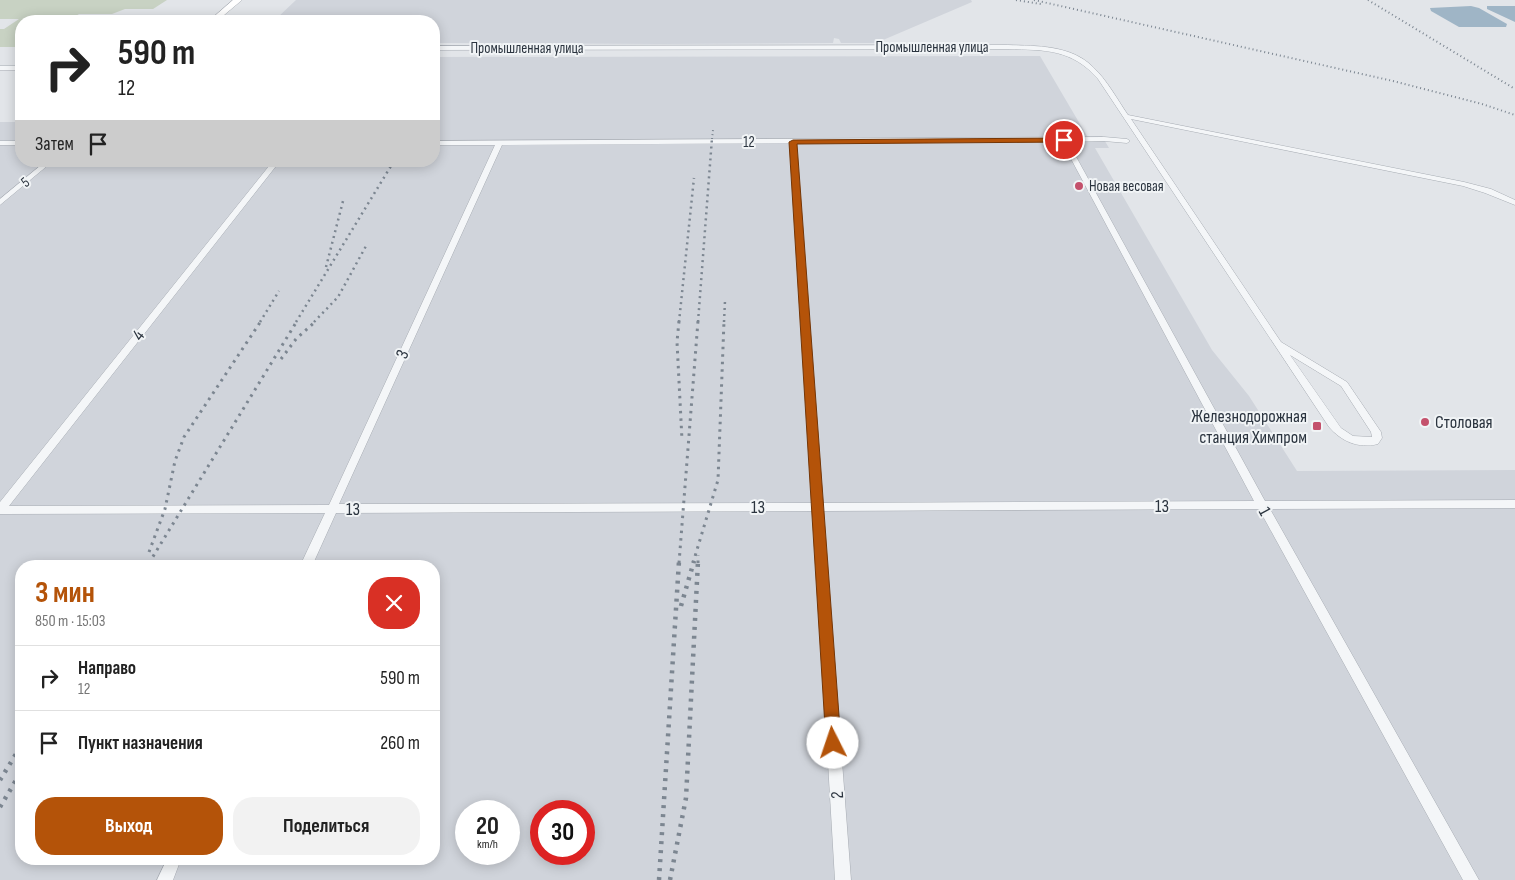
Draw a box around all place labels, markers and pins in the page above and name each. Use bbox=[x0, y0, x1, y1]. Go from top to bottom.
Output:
pin bbox=[1043, 119, 1085, 161]
place label: Новая весовая bbox=[1089, 177, 1164, 196]
marker: Новая весовая bbox=[1073, 180, 1085, 192]
place label: Железнодорожная станция Химпром bbox=[1191, 406, 1307, 448]
place label: Столовая bbox=[1435, 412, 1493, 433]
marker: Столовая bbox=[1419, 416, 1431, 428]
marker: Железнодорожная станция Химпром bbox=[1311, 420, 1323, 432]

